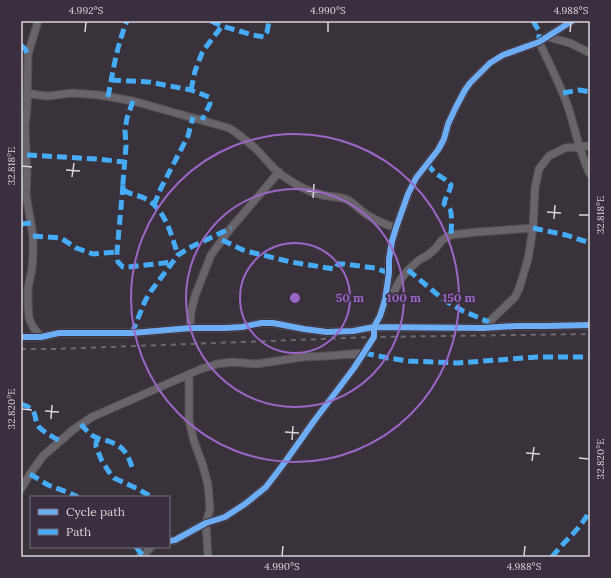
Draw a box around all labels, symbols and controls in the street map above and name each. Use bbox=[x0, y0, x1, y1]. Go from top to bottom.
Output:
text: 4.992°S bbox=[69, 4, 104, 17]
text: 4.990°S bbox=[310, 4, 346, 17]
text: 4.988°S bbox=[554, 4, 589, 17]
text: 32.818°E bbox=[5, 147, 18, 185]
text: 32.818°E bbox=[594, 196, 607, 234]
text: 50 m bbox=[336, 290, 364, 305]
text: 100 m bbox=[387, 290, 421, 305]
text: 150 m bbox=[442, 290, 476, 305]
centre of rings bbox=[288, 291, 302, 305]
text: 32.820°E bbox=[5, 389, 18, 429]
text: 32.820°E bbox=[594, 439, 607, 479]
legend bbox=[30, 496, 170, 548]
text: Cycle path bbox=[66, 504, 125, 519]
text: Path bbox=[66, 524, 91, 539]
text: 4.990°S bbox=[264, 560, 300, 573]
text: 4.988°S bbox=[507, 560, 542, 573]

